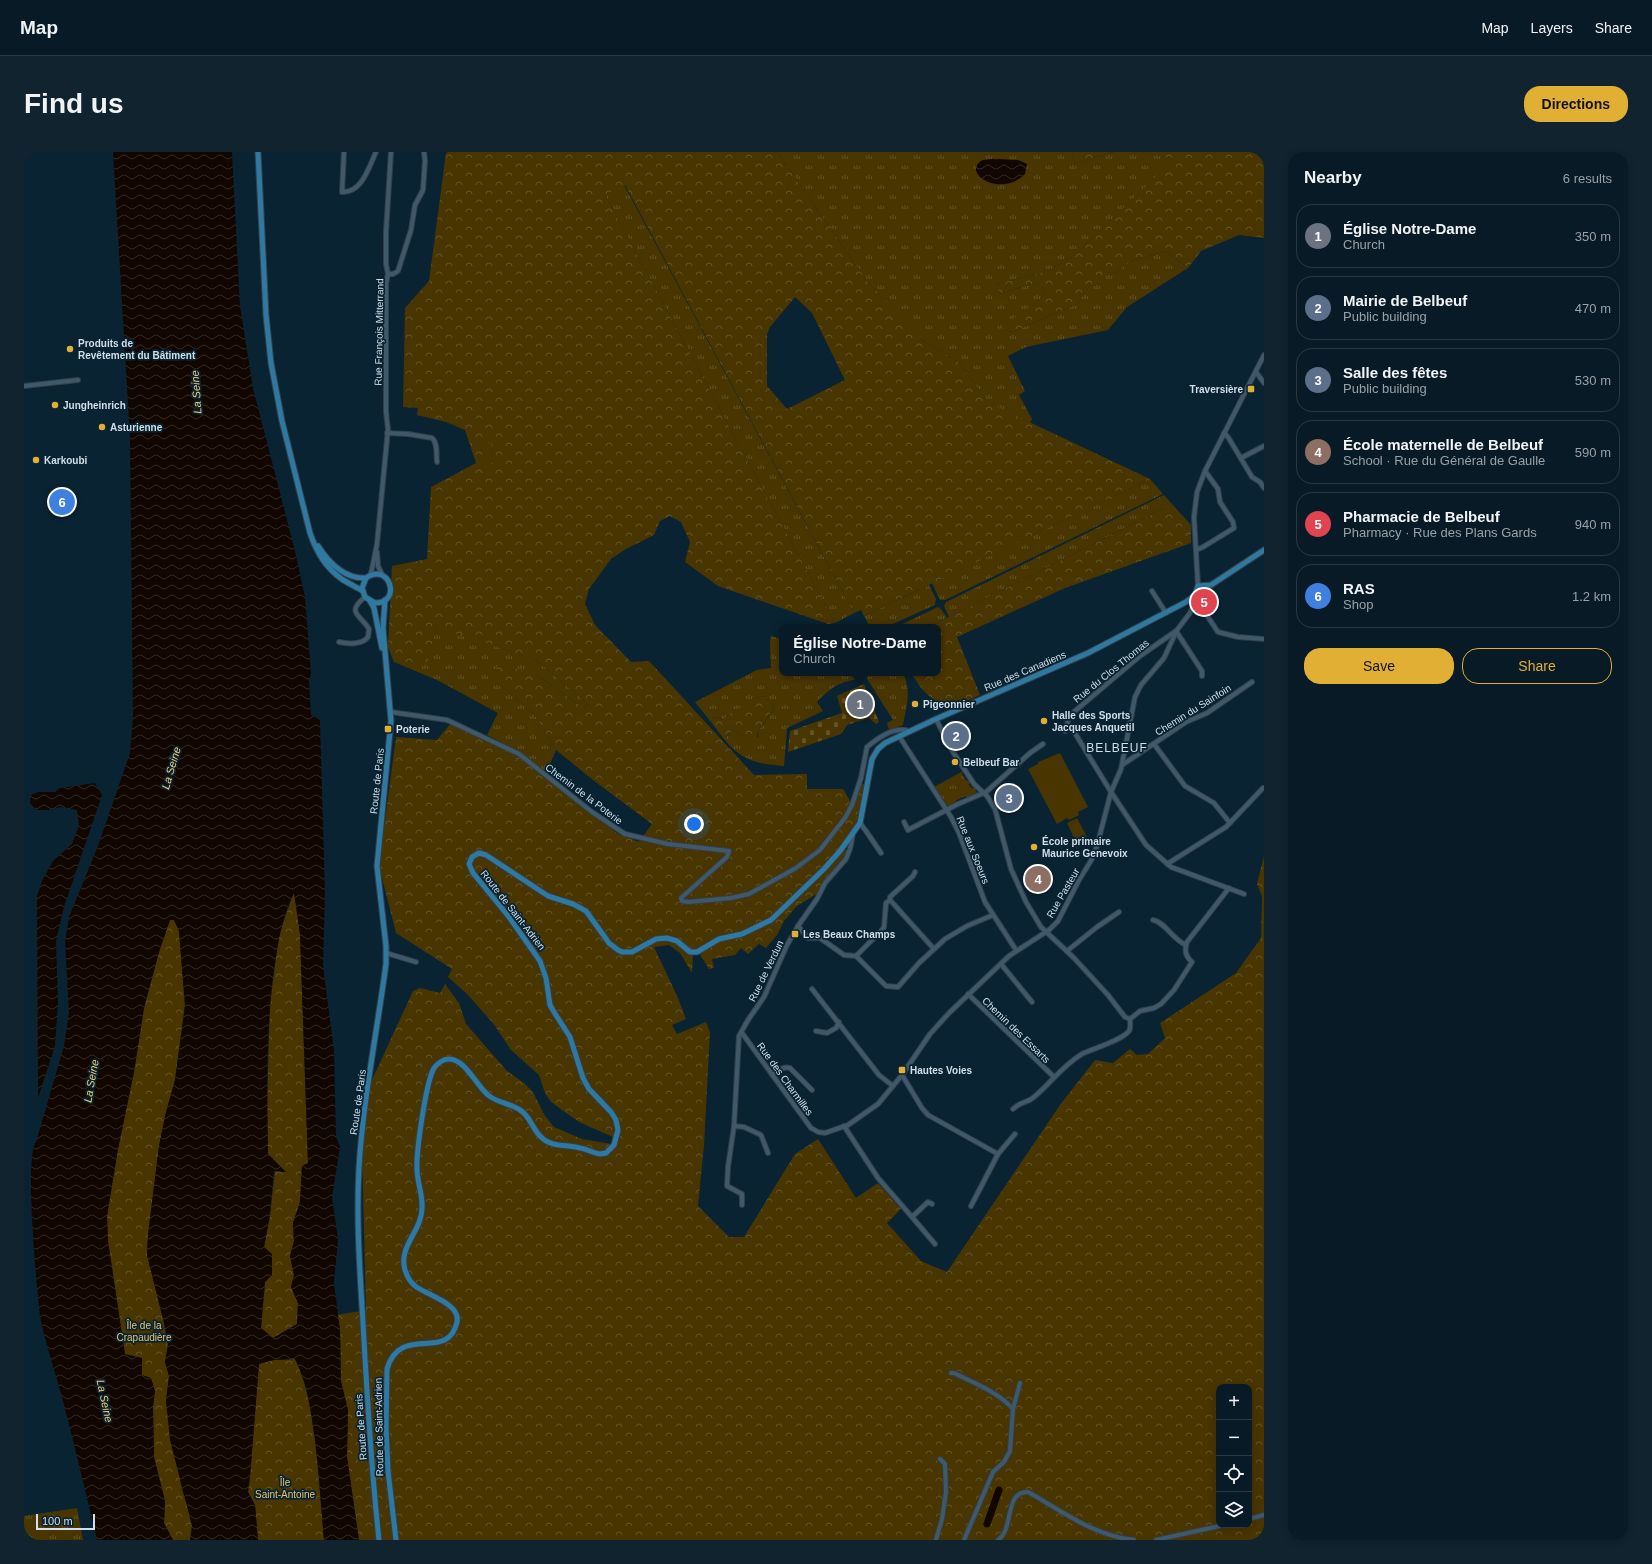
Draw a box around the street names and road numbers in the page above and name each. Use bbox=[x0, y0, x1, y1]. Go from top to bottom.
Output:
street label: Rue François Mitterrand bbox=[373, 278, 385, 386]
street label: Rue du Clos Thomas bbox=[1071, 637, 1151, 705]
street label: Rue des Canadiens bbox=[982, 649, 1068, 693]
street label: Chemin du Sainfoin bbox=[1153, 682, 1233, 738]
street label: Route de Paris bbox=[368, 748, 386, 814]
street label: Chemin de la Poterie bbox=[543, 762, 625, 827]
street label: Rue aux Soeurs bbox=[954, 815, 992, 885]
street label: Rue Pasteur bbox=[1044, 866, 1082, 920]
street label: Route de Saint-Adrien bbox=[478, 868, 548, 952]
street label: Rue de Verdun bbox=[746, 939, 786, 1003]
street label: Chemin des Essarts bbox=[980, 995, 1052, 1065]
street label: Rue des Charmilles bbox=[755, 1040, 815, 1118]
street label: Route de Paris bbox=[348, 1068, 368, 1136]
street label: Route de Saint-Adrien bbox=[373, 1378, 385, 1476]
street label: Route de Paris bbox=[353, 1394, 369, 1460]

